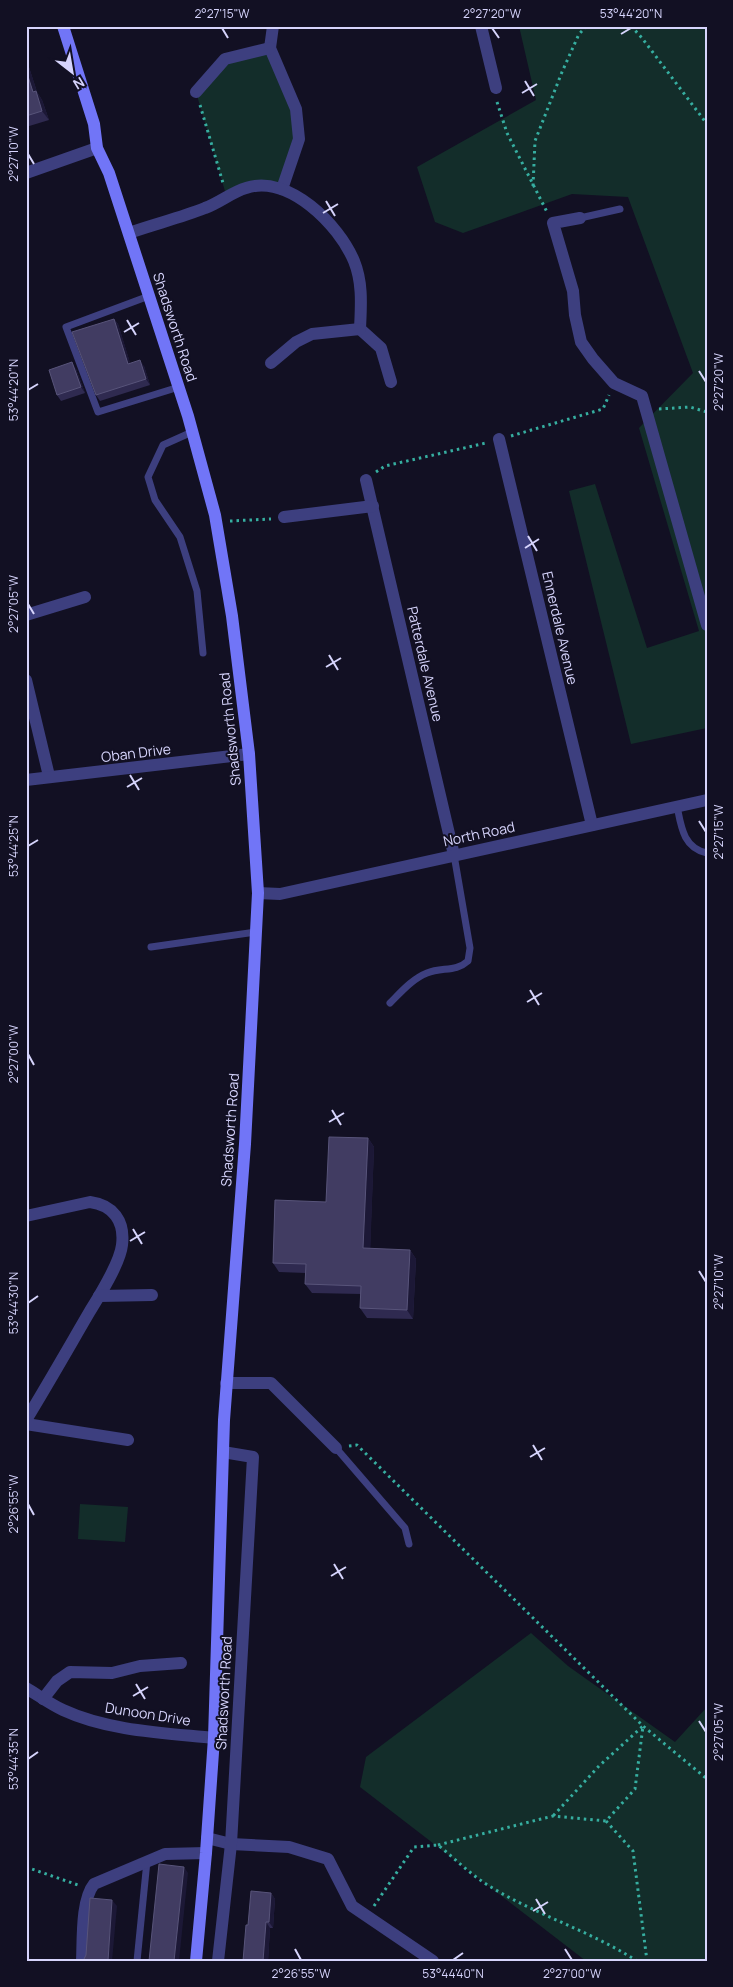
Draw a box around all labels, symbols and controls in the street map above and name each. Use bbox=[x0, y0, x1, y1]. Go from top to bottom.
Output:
text: 2°27'15"W bbox=[194, 5, 250, 22]
text: 2°27'20"W bbox=[463, 5, 522, 22]
text: 53°44'20"N bbox=[600, 5, 662, 22]
north arrow bbox=[48, 48, 98, 98]
text: N bbox=[70, 73, 88, 94]
text: 2°27'10"W bbox=[5, 125, 22, 182]
street label: Shadsworth Road bbox=[149, 270, 202, 384]
text: 2°27'20"W bbox=[710, 352, 727, 411]
text: 53°44'20"N bbox=[5, 359, 22, 421]
street label: Ennerdale Avenue bbox=[538, 569, 583, 686]
text: 2°27'05"W bbox=[5, 574, 22, 633]
street label: Patterdale Avenue bbox=[403, 604, 448, 723]
street label: Shadsworth Road bbox=[214, 671, 245, 787]
street label: Oban Drive bbox=[100, 739, 172, 766]
text: 2°27'15"W bbox=[710, 804, 727, 860]
text: 53°44'25"N bbox=[5, 815, 22, 877]
street label: North Road bbox=[441, 817, 516, 850]
text: 2°27'00"W bbox=[5, 1024, 22, 1083]
street label: Shadsworth Road bbox=[216, 1073, 243, 1187]
text: 2°27'10"W bbox=[710, 1253, 727, 1310]
text: 53°44'30"N bbox=[5, 1272, 22, 1334]
text: 2°26'55"W bbox=[5, 1474, 22, 1533]
street label: Shadsworth Road bbox=[211, 1636, 236, 1750]
street label: Dunoon Drive bbox=[104, 1697, 192, 1730]
text: 2°27'05"W bbox=[710, 1702, 727, 1761]
text: 53°44'35"N bbox=[5, 1728, 22, 1790]
text: 2°26'55"W bbox=[272, 1965, 331, 1982]
text: 53°44'40"N bbox=[422, 1965, 484, 1982]
text: 2°27'00"W bbox=[543, 1965, 602, 1982]

